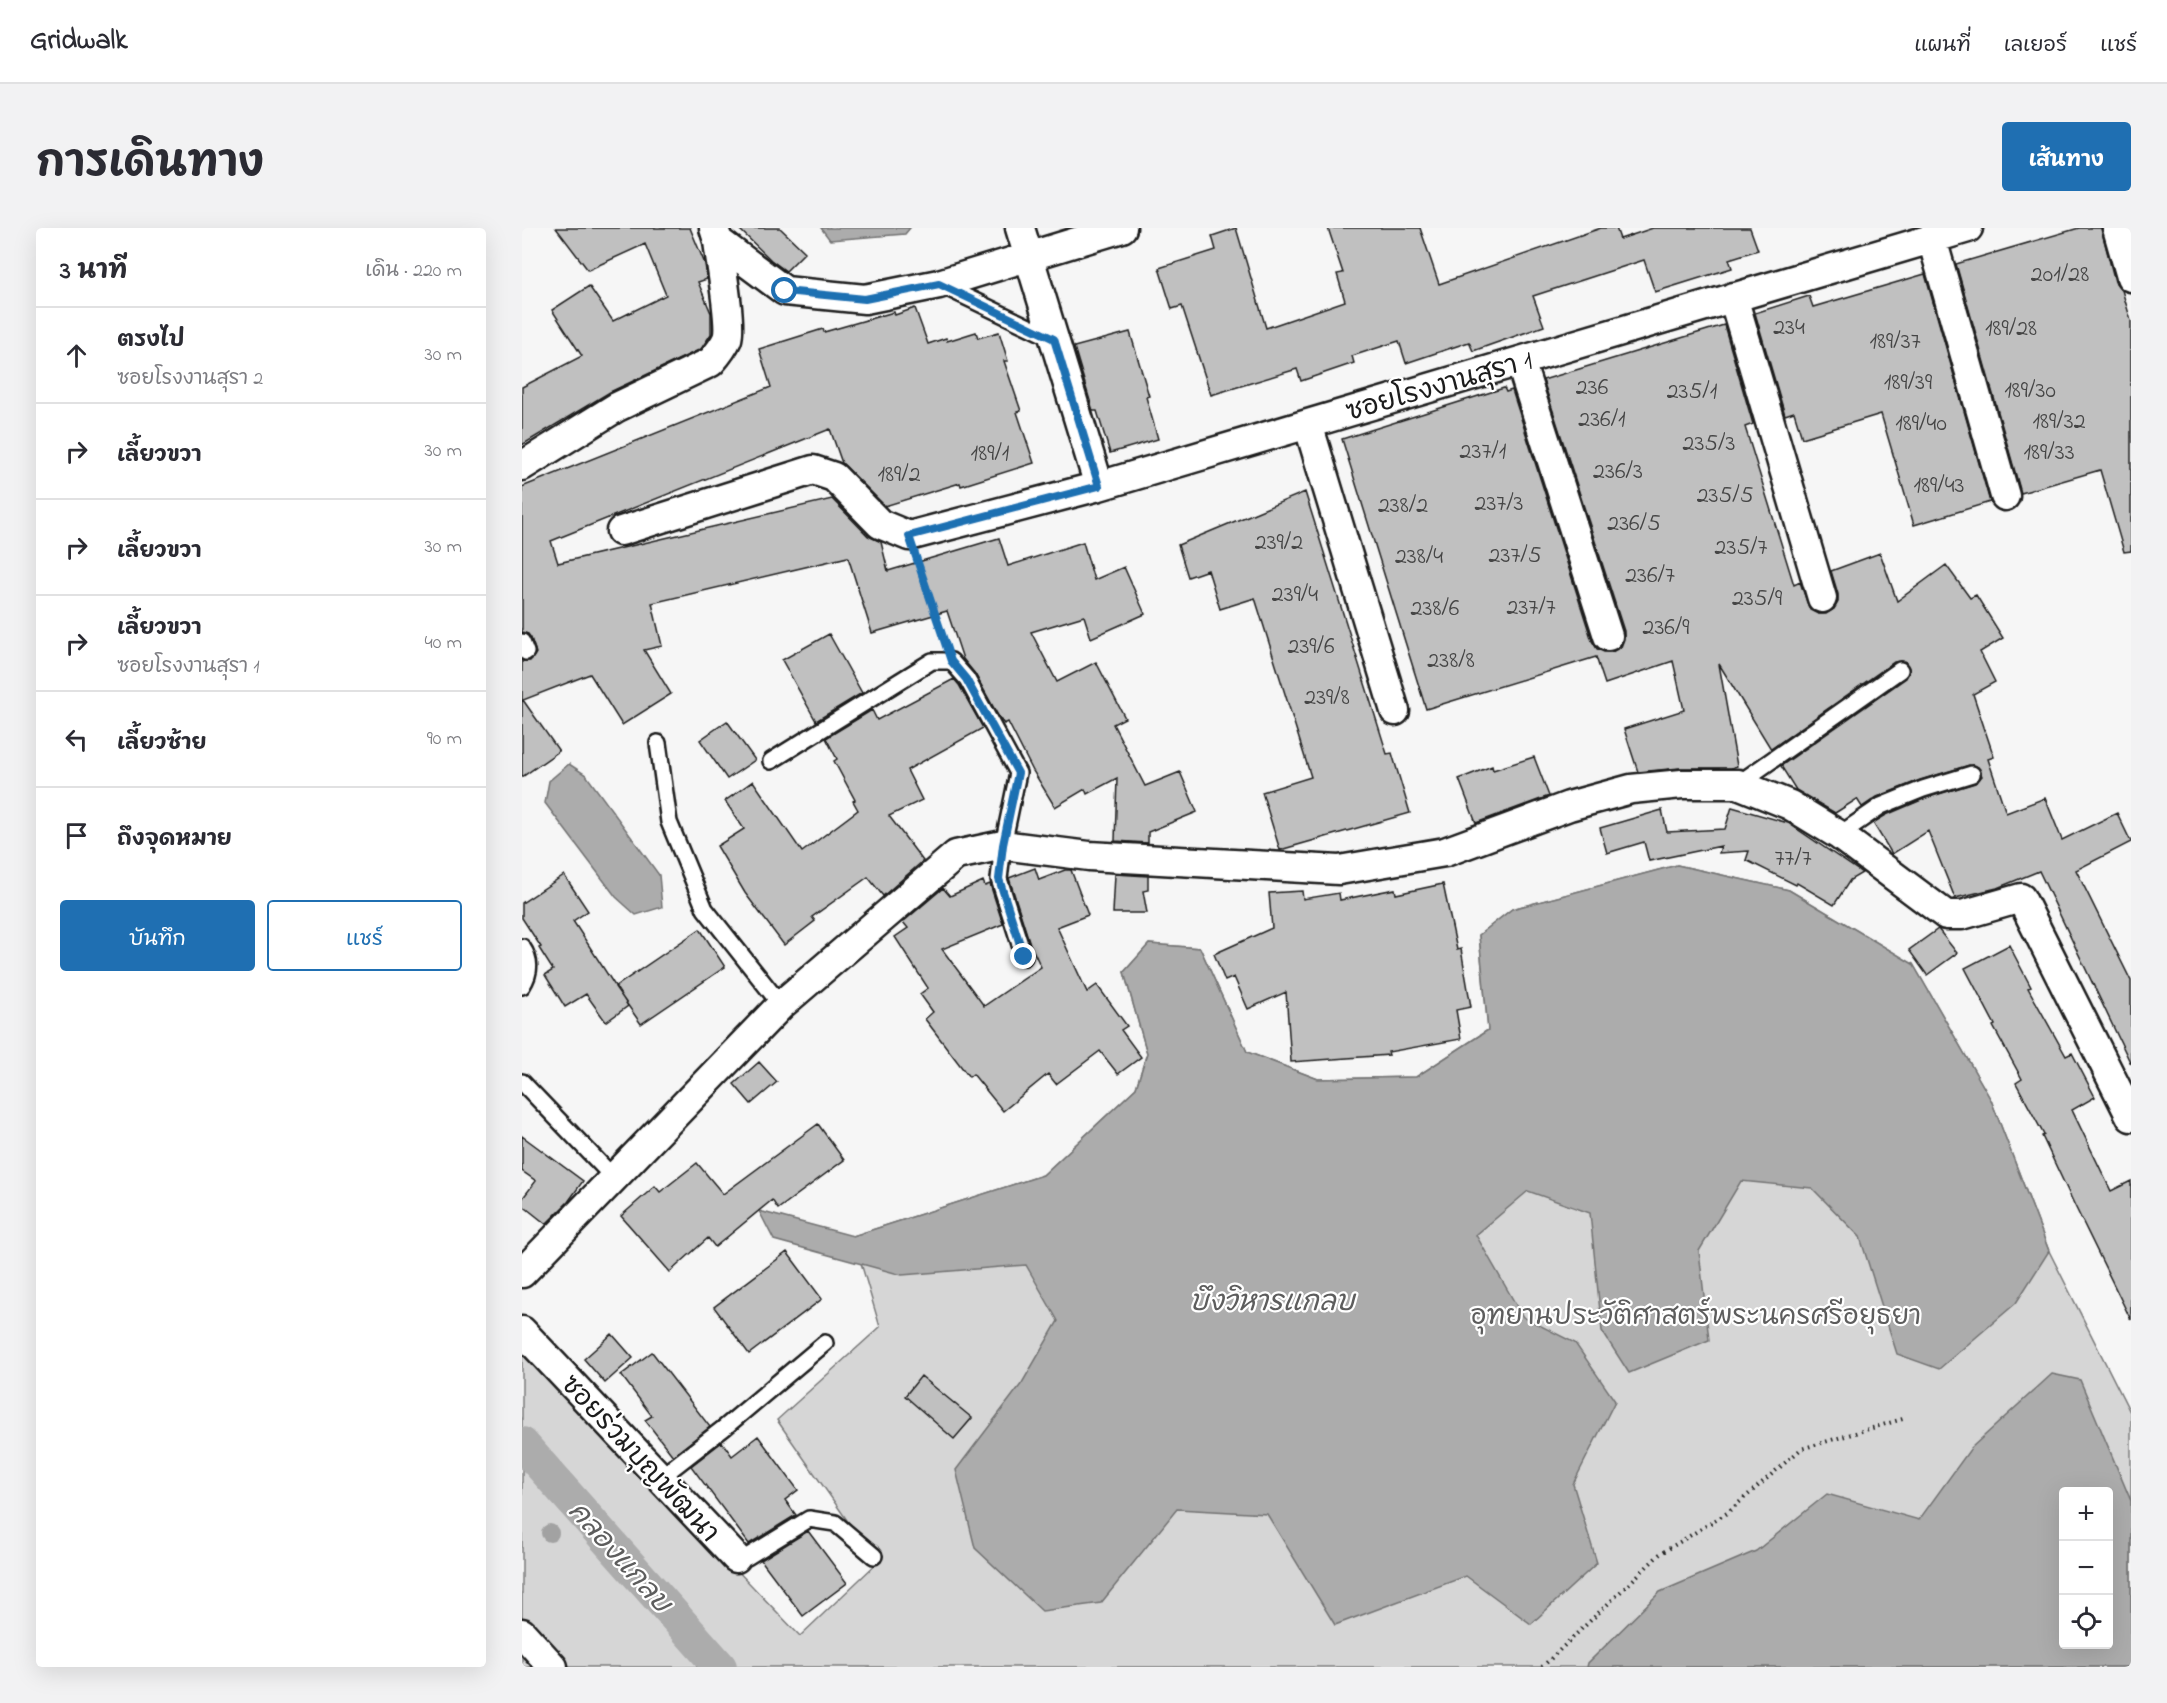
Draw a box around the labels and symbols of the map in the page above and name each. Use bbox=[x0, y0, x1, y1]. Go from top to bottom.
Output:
house number: 201/28 bbox=[2031, 258, 2089, 293]
route start bbox=[771, 277, 797, 303]
house number: 234 bbox=[1773, 311, 1805, 346]
house number: 189/28 bbox=[1985, 312, 2037, 347]
house number: 189/37 bbox=[1869, 325, 1921, 360]
street label: ซอยโรงงานสุรา 1 bbox=[1342, 341, 1538, 433]
house number: 189/39 bbox=[1884, 366, 1933, 401]
house number: 236 bbox=[1576, 371, 1609, 406]
house number: 189/30 bbox=[2004, 374, 2056, 409]
house number: 235/1 bbox=[1667, 375, 1718, 410]
house number: 236/1 bbox=[1578, 403, 1626, 438]
house number: 189/32 bbox=[2032, 405, 2086, 440]
house number: 189/40 bbox=[1895, 407, 1947, 442]
house number: 235/3 bbox=[1683, 427, 1735, 462]
house number: 237/1 bbox=[1460, 435, 1507, 470]
house number: 189/33 bbox=[2023, 436, 2075, 471]
house number: 189/1 bbox=[971, 437, 1010, 472]
house number: 236/3 bbox=[1593, 455, 1643, 490]
house number: 189/2 bbox=[877, 458, 921, 493]
house number: 189/43 bbox=[1913, 469, 1965, 504]
house number: 235/5 bbox=[1697, 479, 1754, 514]
house number: 237/3 bbox=[1474, 487, 1524, 522]
house number: 238/2 bbox=[1378, 489, 1428, 524]
house number: 236/5 bbox=[1607, 507, 1661, 542]
house number: 239/2 bbox=[1255, 526, 1303, 561]
house number: 235/7 bbox=[1715, 531, 1768, 566]
house number: 237/5 bbox=[1489, 539, 1542, 574]
house number: 238/4 bbox=[1395, 540, 1443, 575]
house number: 236/7 bbox=[1625, 559, 1675, 594]
house number: 239/4 bbox=[1272, 578, 1318, 613]
house number: 235/9 bbox=[1732, 582, 1783, 617]
house number: 237/7 bbox=[1506, 591, 1556, 626]
house number: 238/6 bbox=[1411, 592, 1460, 627]
house number: 236/9 bbox=[1642, 611, 1690, 646]
house number: 239/6 bbox=[1287, 630, 1335, 665]
house number: 238/8 bbox=[1427, 644, 1475, 679]
house number: 239/8 bbox=[1304, 681, 1350, 716]
house number: 77/7 bbox=[1774, 842, 1812, 877]
route end bbox=[1010, 943, 1036, 969]
water label: บึงวิหารแกลบ bbox=[1190, 1283, 1356, 1324]
park label: อุทยานประวัติศาสตร์พระนครศรีอยุธยา bbox=[1471, 1297, 1921, 1337]
street label: ซอยร่วมบุญพัฒนา bbox=[551, 1366, 728, 1552]
water label: คลองแกลบ bbox=[557, 1493, 681, 1625]

